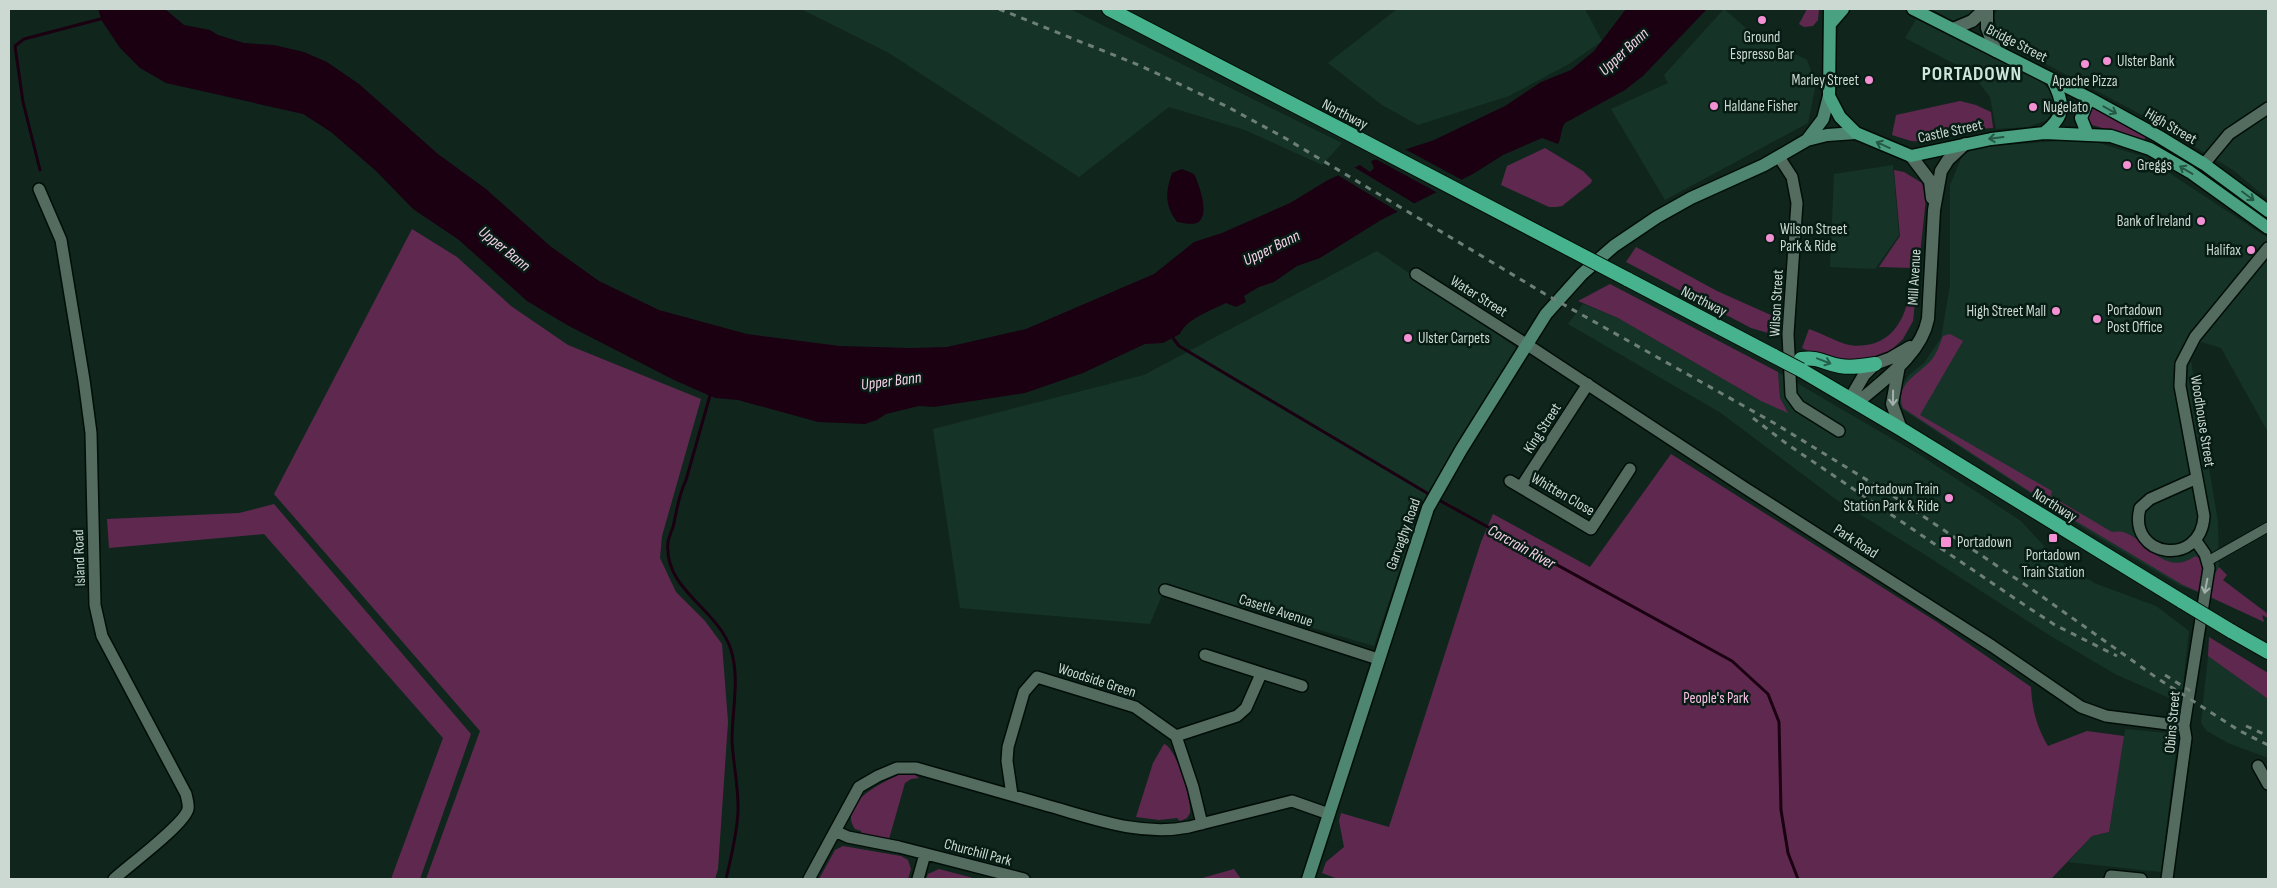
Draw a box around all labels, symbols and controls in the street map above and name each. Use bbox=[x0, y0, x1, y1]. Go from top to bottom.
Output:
marker: Ground Espresso Bar bbox=[1756, 14, 1768, 26]
street label: Bridge Street bbox=[1983, 20, 2051, 67]
water label: Upper Bann bbox=[1595, 24, 1653, 80]
place label: Ground Espresso Bar bbox=[1730, 28, 1795, 64]
place label: Ulster Bank bbox=[2117, 52, 2175, 71]
marker: Ulster Bank bbox=[2101, 55, 2113, 67]
marker: Apache Pizza bbox=[2079, 58, 2091, 70]
district label: PORTADOWN bbox=[1922, 62, 2022, 86]
place label: Marley Street bbox=[1791, 71, 1859, 90]
place label: Apache Pizza bbox=[2051, 72, 2118, 91]
marker: Marley Street bbox=[1863, 74, 1875, 86]
street label: Northway bbox=[1319, 95, 1371, 134]
place label: Haldane Fisher bbox=[1724, 97, 1799, 116]
place label: Nugelato bbox=[2043, 98, 2088, 117]
marker: Haldane Fisher bbox=[1708, 100, 1720, 112]
marker: Nugelato bbox=[2027, 101, 2039, 113]
street label: High Street bbox=[2141, 104, 2200, 149]
one-way arrow bbox=[2103, 105, 2117, 115]
street label: Castle Street bbox=[1916, 115, 1985, 148]
one-way arrow bbox=[1988, 133, 2004, 143]
one-way arrow bbox=[1876, 140, 1891, 150]
place label: Greggs bbox=[2137, 156, 2172, 175]
marker: Greggs bbox=[2121, 159, 2133, 171]
one-way arrow bbox=[2179, 164, 2193, 174]
one-way arrow bbox=[2241, 190, 2254, 201]
place label: Bank of Ireland bbox=[2117, 212, 2191, 231]
marker: Bank of Ireland bbox=[2195, 215, 2207, 227]
place label: Wilson Street Park & Ride bbox=[1780, 220, 1848, 256]
water label: Upper Bann bbox=[474, 223, 534, 276]
water label: Upper Bann bbox=[1240, 226, 1303, 270]
marker: Wilson Street Park & Ride bbox=[1764, 232, 1776, 244]
place label: Halifax bbox=[2206, 241, 2241, 260]
marker: Halifax bbox=[2245, 244, 2257, 256]
street label: Mill Avenue bbox=[1904, 248, 1925, 306]
street label: Wilson Street bbox=[1765, 268, 1788, 337]
street label: Water Street bbox=[1447, 271, 1511, 322]
street label: Northway bbox=[1678, 282, 1730, 321]
place label: Portadown Post Office bbox=[2107, 301, 2163, 337]
place label: High Street Mall bbox=[1966, 302, 2046, 321]
marker: High Street Mall bbox=[2050, 305, 2062, 317]
marker: Portadown Post Office bbox=[2091, 313, 2103, 325]
place label: Ulster Carpets bbox=[1418, 329, 1490, 348]
marker: Ulster Carpets bbox=[1402, 332, 1414, 344]
one-way arrow bbox=[1816, 357, 1832, 366]
water label: Upper Bann bbox=[860, 368, 923, 395]
street label: Woodhouse Street bbox=[2186, 374, 2219, 469]
one-way arrow bbox=[1889, 390, 1898, 406]
street label: King Street bbox=[1519, 399, 1566, 457]
street label: Whitten Close bbox=[1527, 469, 1598, 520]
place label: Portadown Train Station Park & Ride bbox=[1844, 480, 1939, 516]
street label: Northway bbox=[2029, 484, 2081, 527]
marker: Portadown Train Station Park & Ride bbox=[1943, 492, 1955, 504]
street label: Garvaghy Road bbox=[1382, 496, 1425, 572]
street label: Park Road bbox=[1830, 520, 1882, 563]
water label: Corcrain River bbox=[1484, 521, 1559, 574]
street label: Island Road bbox=[69, 529, 90, 587]
marker: Portadown Train Station bbox=[2047, 532, 2059, 544]
place label: Portadown bbox=[1957, 533, 2012, 552]
marker: Portadown bbox=[1939, 535, 1953, 549]
place label: Portadown Train Station bbox=[2021, 546, 2085, 582]
one-way arrow bbox=[2200, 577, 2210, 593]
street label: Casetle Avenue bbox=[1236, 590, 1315, 631]
street label: Woodside Green bbox=[1055, 659, 1138, 702]
park label: People's Park bbox=[1683, 689, 1749, 708]
street label: Obins Street bbox=[2160, 690, 2185, 754]
street label: Churchill Park bbox=[942, 834, 1014, 871]

